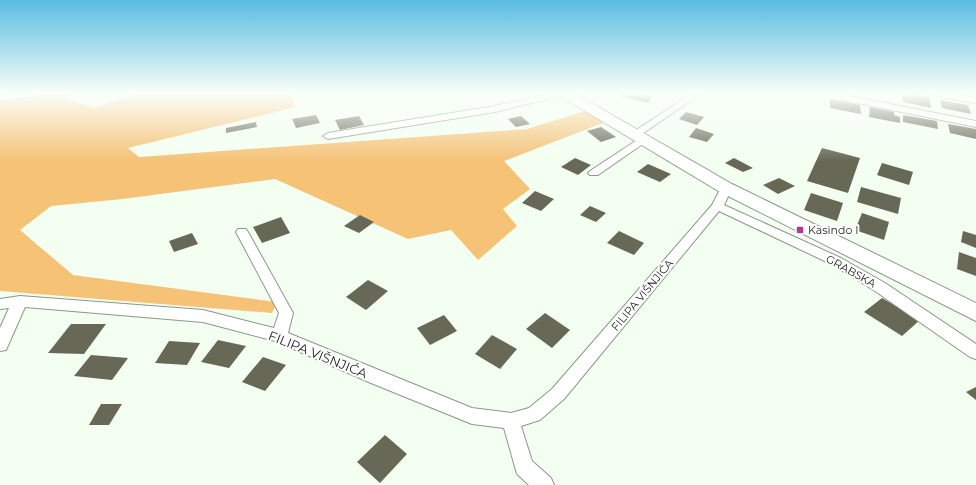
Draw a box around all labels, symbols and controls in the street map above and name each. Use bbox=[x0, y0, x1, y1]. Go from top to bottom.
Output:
place label: Kasindo I bbox=[808, 223, 858, 237]
marker: Kasindo I bbox=[795, 225, 805, 235]
street label: GRABSKA bbox=[824, 252, 878, 290]
street label: FILIPA VIŠNJIĆA bbox=[608, 256, 676, 334]
street label: FILIPA VIŠNJIĆA bbox=[266, 327, 370, 381]

